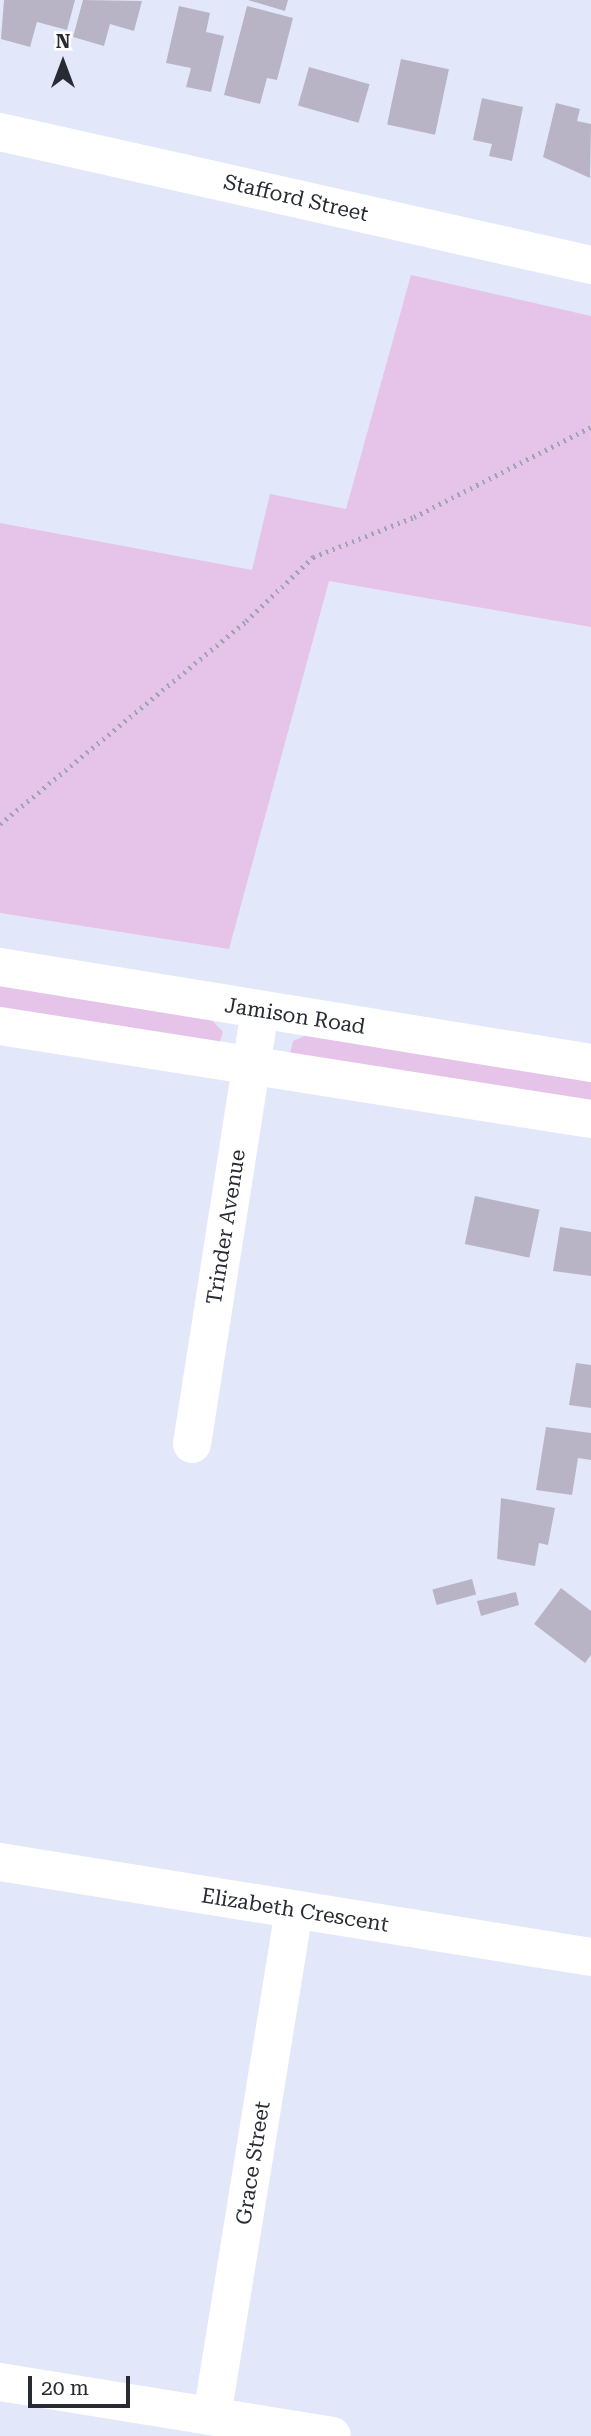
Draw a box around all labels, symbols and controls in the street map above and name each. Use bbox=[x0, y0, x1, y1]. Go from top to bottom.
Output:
north arrow bbox=[28, 28, 98, 98]
text: N bbox=[56, 30, 70, 53]
street label: Stafford Street bbox=[221, 169, 371, 227]
street label: Jamison Road bbox=[223, 992, 367, 1040]
street label: Trinder Avenue bbox=[201, 1148, 251, 1306]
street label: Elizabeth Crescent bbox=[200, 1883, 390, 1937]
street label: Grace Street bbox=[231, 2099, 275, 2227]
scale bar bbox=[32, 2362, 133, 2406]
text: 20 m bbox=[41, 2376, 89, 2400]

